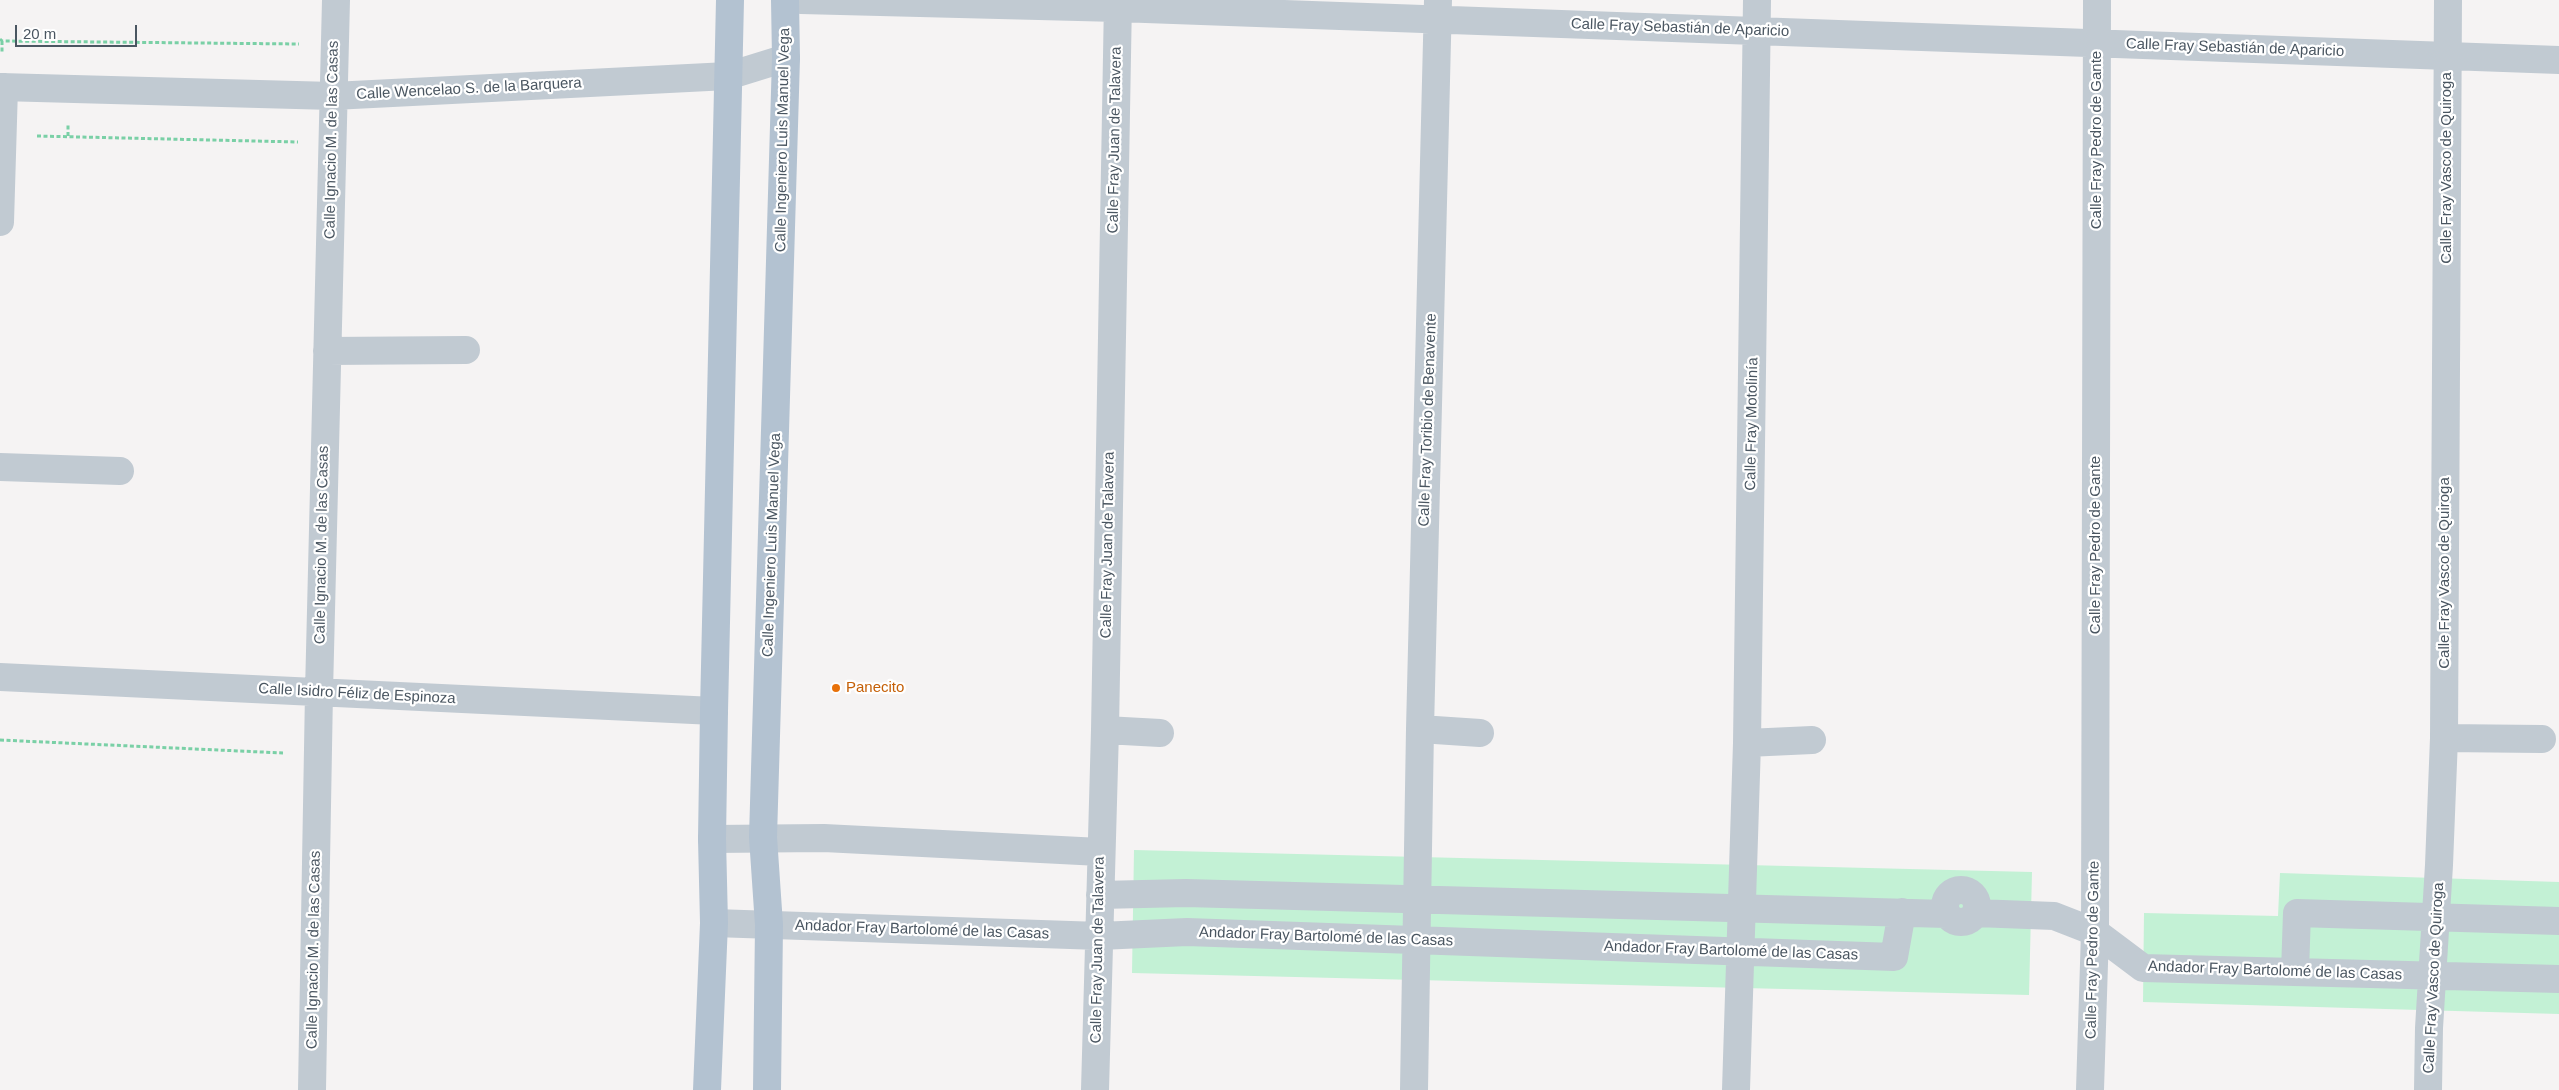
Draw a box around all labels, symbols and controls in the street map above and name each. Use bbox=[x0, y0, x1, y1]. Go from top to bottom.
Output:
scale bar bbox=[18, 15, 140, 47]
street label: Calle Fray Sebastián de Aparicio bbox=[1571, 15, 1789, 41]
text: 20 m bbox=[23, 25, 56, 42]
street label: Calle Ingeniero Luis Manuel Vega bbox=[772, 28, 794, 252]
street label: Calle Fray Sebastián de Aparicio bbox=[2126, 35, 2344, 61]
street label: Calle Ignacio M. de las Casas bbox=[321, 41, 343, 239]
street label: Calle Fray Juan de Talavera bbox=[1104, 46, 1126, 234]
street label: Calle Fray Pedro de Gante bbox=[2088, 51, 2106, 229]
street label: Calle Fray Vasco de Quiroga bbox=[2438, 72, 2456, 264]
street label: Calle Wencelao S. de la Barquera bbox=[356, 74, 582, 104]
street label: Calle Fray Toribio de Benavente bbox=[1415, 313, 1441, 527]
street label: Calle Fray Motolinía bbox=[1742, 357, 1762, 491]
street label: Calle Ingeniero Luis Manuel Vega bbox=[759, 433, 785, 657]
street label: Calle Ignacio M. de las Casas bbox=[311, 446, 333, 644]
street label: Calle Fray Juan de Talavera bbox=[1097, 451, 1119, 639]
street label: Calle Fray Pedro de Gante bbox=[2087, 456, 2105, 634]
street label: Calle Fray Vasco de Quiroga bbox=[2436, 477, 2454, 669]
place label: Panecito bbox=[846, 679, 904, 697]
street label: Calle Isidro Féliz de Espinoza bbox=[258, 680, 456, 708]
marker: Panecito bbox=[830, 682, 842, 694]
street label: Calle Ignacio M. de las Casas bbox=[303, 851, 325, 1049]
street label: Calle Fray Juan de Talavera bbox=[1087, 856, 1109, 1044]
street label: Calle Fray Pedro de Gante bbox=[2082, 861, 2104, 1039]
street label: Calle Fray Vasco de Quiroga bbox=[2420, 882, 2448, 1074]
street label: Andador Fray Bartolomé de las Casas bbox=[795, 917, 1049, 943]
street label: Andador Fray Bartolomé de las Casas bbox=[1199, 924, 1453, 950]
street label: Andador Fray Bartolomé de las Casas bbox=[1604, 938, 1858, 964]
street label: Andador Fray Bartolomé de las Casas bbox=[2148, 958, 2402, 984]

